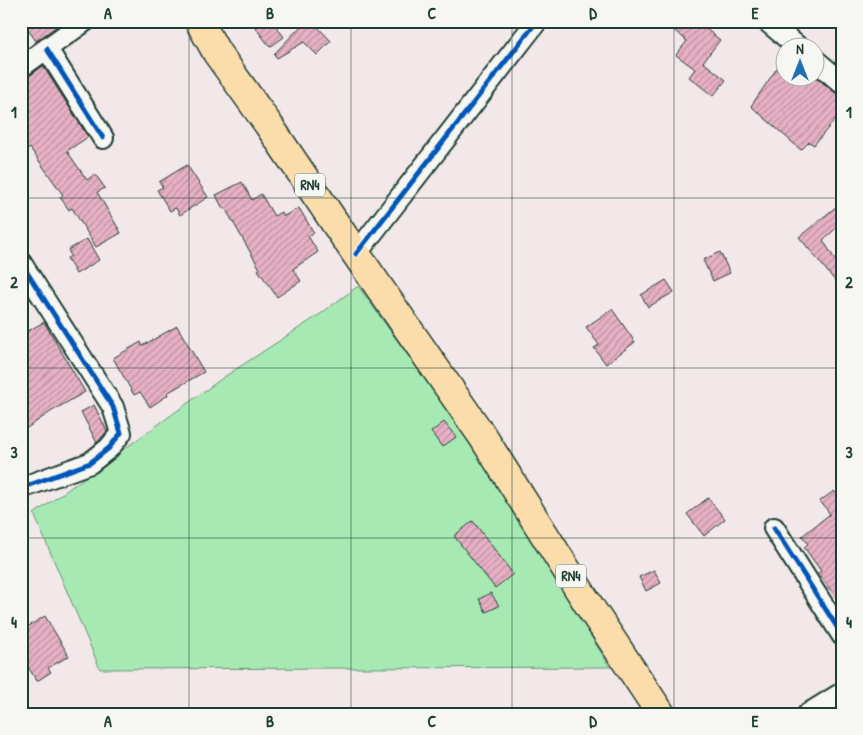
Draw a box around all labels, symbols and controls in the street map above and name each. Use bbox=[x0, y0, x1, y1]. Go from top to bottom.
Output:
text: A bbox=[104, 2, 112, 24]
text: B bbox=[266, 2, 274, 24]
text: C bbox=[428, 2, 437, 24]
text: D bbox=[589, 2, 597, 24]
text: E bbox=[751, 2, 759, 24]
north arrow bbox=[776, 38, 826, 88]
text: N bbox=[796, 39, 804, 58]
text: 1 bbox=[11, 101, 17, 123]
text: 1 bbox=[846, 101, 852, 123]
road number: RN4 bbox=[295, 174, 325, 196]
text: 2 bbox=[10, 271, 18, 293]
text: 2 bbox=[845, 271, 853, 293]
text: 3 bbox=[10, 441, 18, 463]
text: 3 bbox=[845, 441, 853, 463]
road number: RN4 bbox=[556, 564, 586, 588]
text: 4 bbox=[11, 611, 17, 633]
text: 4 bbox=[846, 611, 852, 633]
text: A bbox=[104, 710, 112, 732]
text: B bbox=[266, 710, 274, 732]
text: C bbox=[428, 710, 437, 732]
text: D bbox=[589, 710, 597, 732]
text: E bbox=[751, 710, 759, 732]

